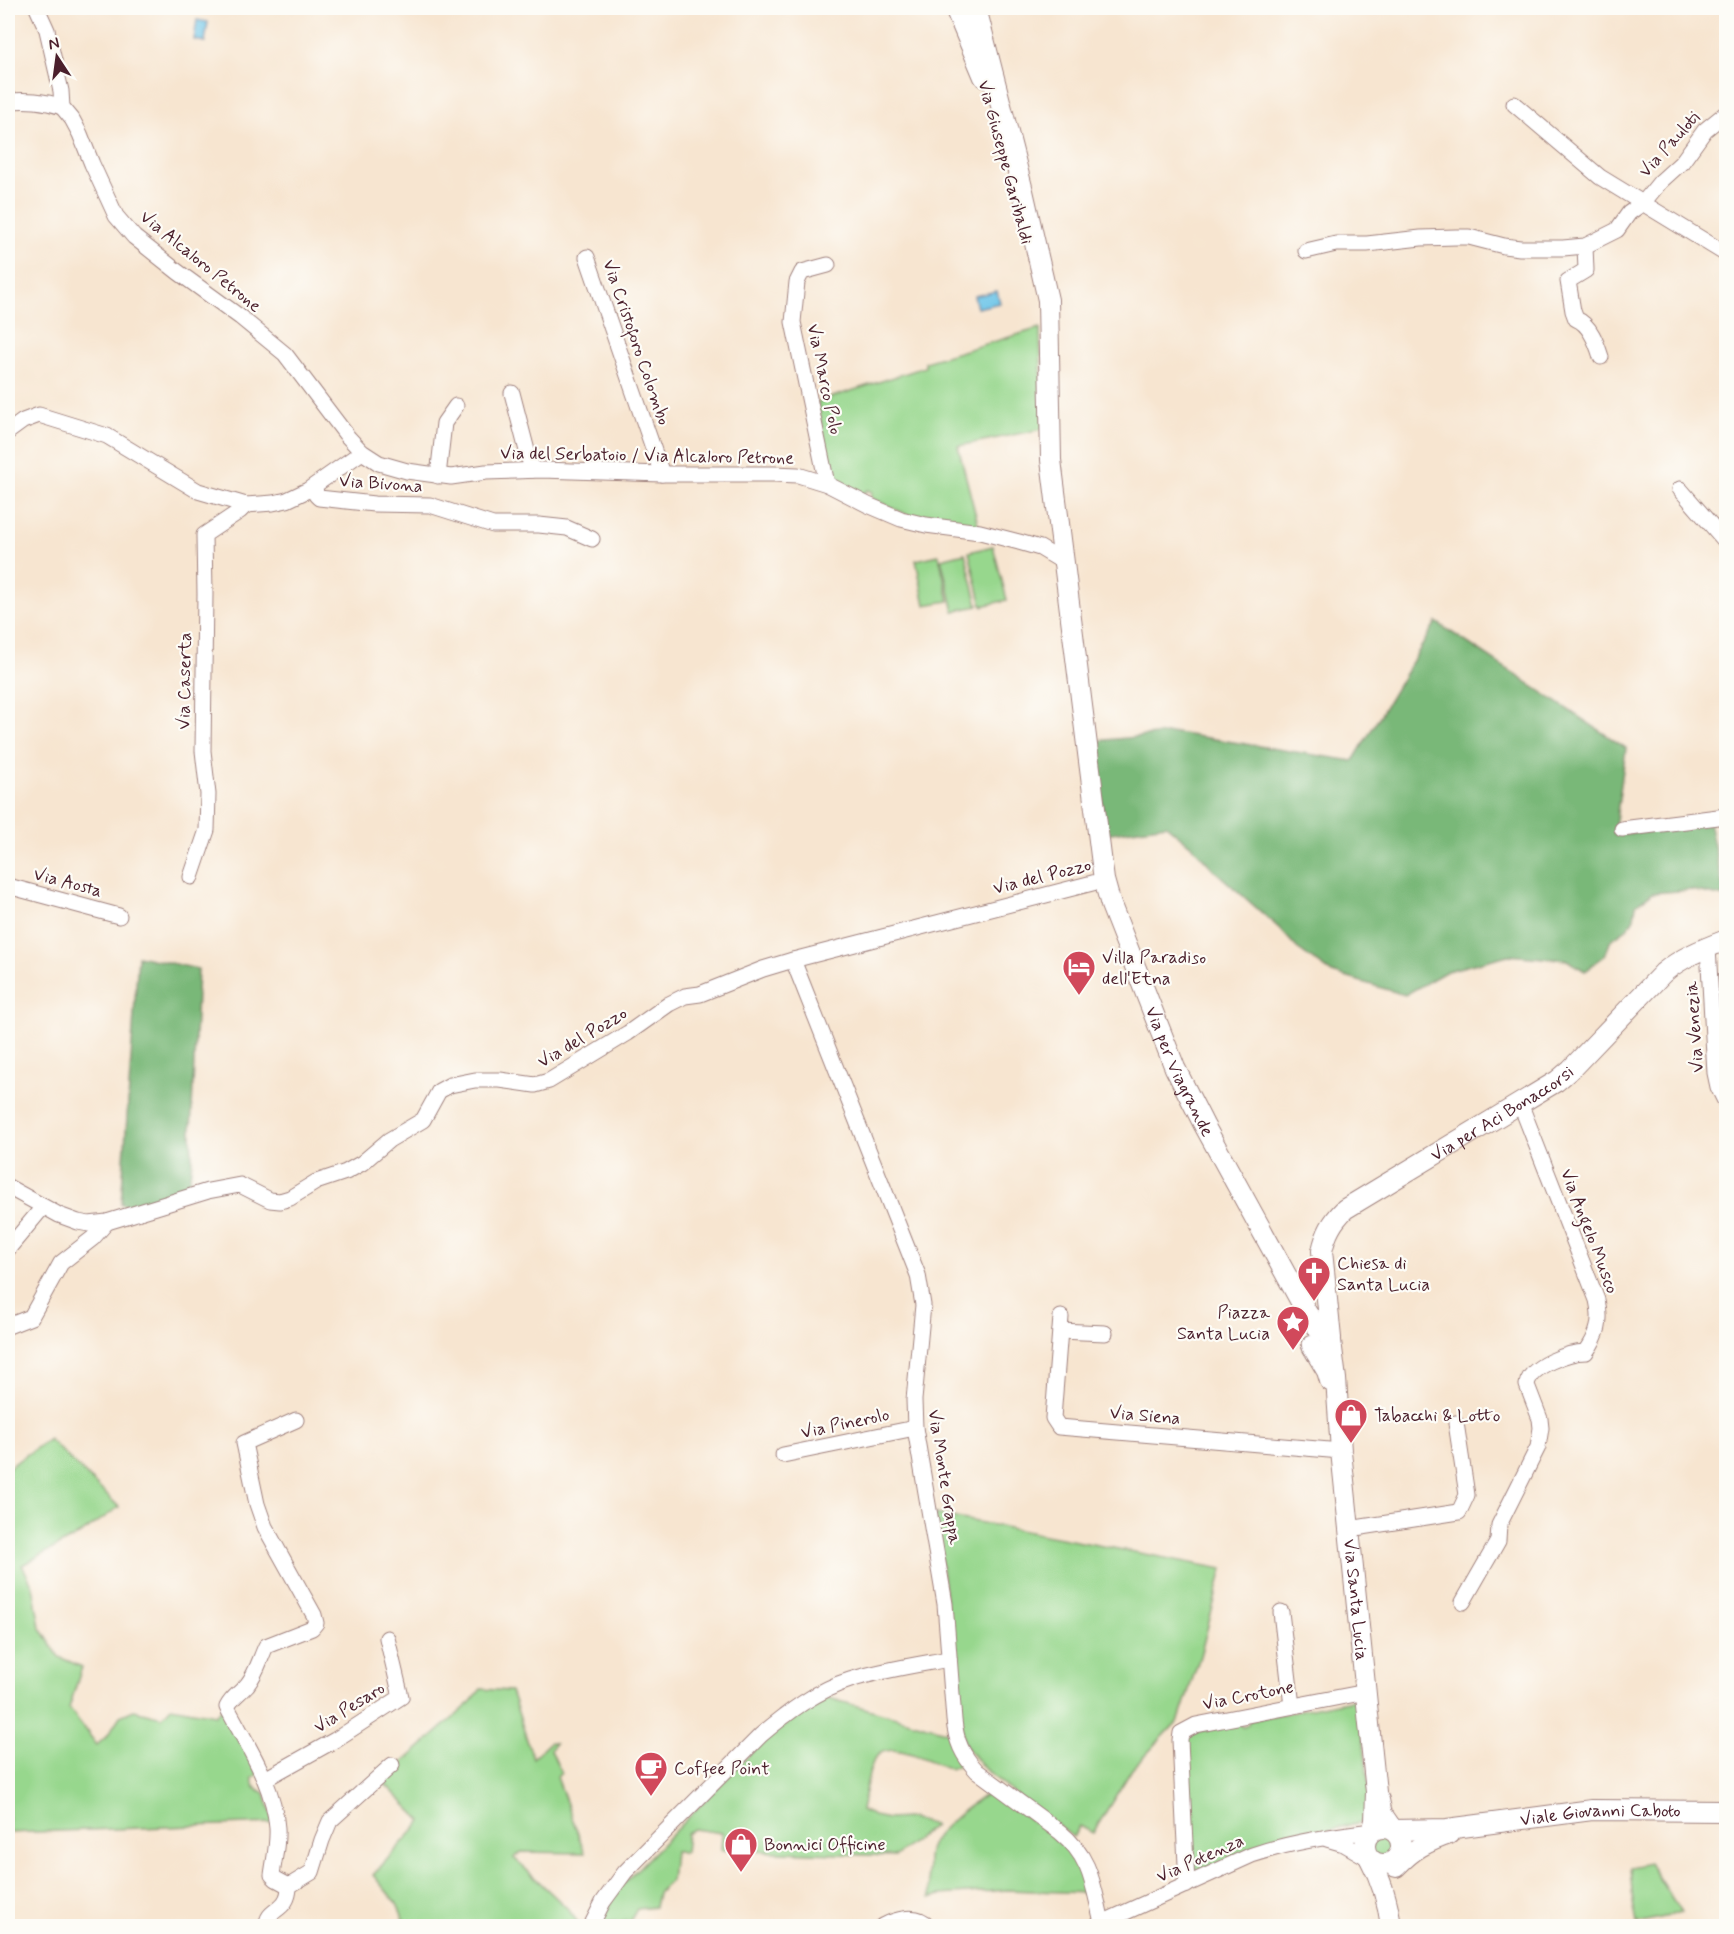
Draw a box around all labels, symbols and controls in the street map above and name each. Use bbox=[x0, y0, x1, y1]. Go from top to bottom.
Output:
north arrow bbox=[27, 27, 87, 87]
text: N bbox=[46, 32, 62, 55]
street label: Via Giuseppe Garibaldi bbox=[972, 78, 1038, 247]
street label: Via Pauloti bbox=[1634, 106, 1706, 183]
street label: Via Alcaloro Petrone bbox=[135, 205, 266, 318]
street label: Via Cristoforo Colombo bbox=[595, 256, 676, 429]
street label: Via Marco Polo bbox=[801, 322, 847, 437]
street label: Via del Serbatoio / Via Alcaloro Petrone bbox=[500, 441, 794, 471]
street label: Via Bivona bbox=[338, 469, 424, 499]
street label: Via Caserta bbox=[172, 632, 198, 730]
street label: Via del Pozzo bbox=[991, 853, 1094, 901]
street label: Via Aosta bbox=[31, 862, 105, 904]
place label: Villa Paradiso dell'Etna bbox=[1102, 946, 1206, 991]
hotel icon: Villa Paradiso dell'Etna bbox=[1061, 949, 1097, 996]
street label: Via Venezia bbox=[1680, 980, 1710, 1073]
street label: Via del Pozzo bbox=[533, 1002, 632, 1074]
street label: Via per Viagrande bbox=[1139, 1003, 1219, 1141]
street label: Via per Aci Bonaccorsi bbox=[1426, 1061, 1580, 1168]
street label: Via Angelo Musco bbox=[1552, 1165, 1624, 1298]
place label: Chiesa di Santa Lucia bbox=[1337, 1252, 1430, 1297]
church icon: Chiesa di Santa Lucia bbox=[1296, 1255, 1332, 1302]
place label: Piazza Santa Lucia bbox=[1177, 1301, 1270, 1346]
place icon: Piazza Santa Lucia bbox=[1275, 1304, 1311, 1351]
shop icon: Tabacchi & Lotto bbox=[1333, 1397, 1369, 1444]
street label: Via Siena bbox=[1109, 1401, 1181, 1431]
street label: Via Pinerolo bbox=[799, 1403, 892, 1445]
place label: Tabacchi & Lotto bbox=[1374, 1404, 1501, 1428]
street label: Via Monte Grappa bbox=[921, 1408, 967, 1547]
street label: Via Santa Lucia bbox=[1337, 1538, 1373, 1662]
street label: Via Crotone bbox=[1200, 1675, 1296, 1717]
street label: Via Pesaro bbox=[309, 1677, 390, 1739]
cafe icon: Coffee Point bbox=[633, 1750, 669, 1797]
place label: Coffee Point bbox=[674, 1757, 770, 1781]
street label: Viale Giovanni Caboto bbox=[1519, 1799, 1681, 1832]
shop icon: Bonnici Officine bbox=[723, 1826, 759, 1873]
street label: Via Potenza bbox=[1153, 1829, 1248, 1889]
place label: Bonnici Officine bbox=[764, 1833, 886, 1857]

